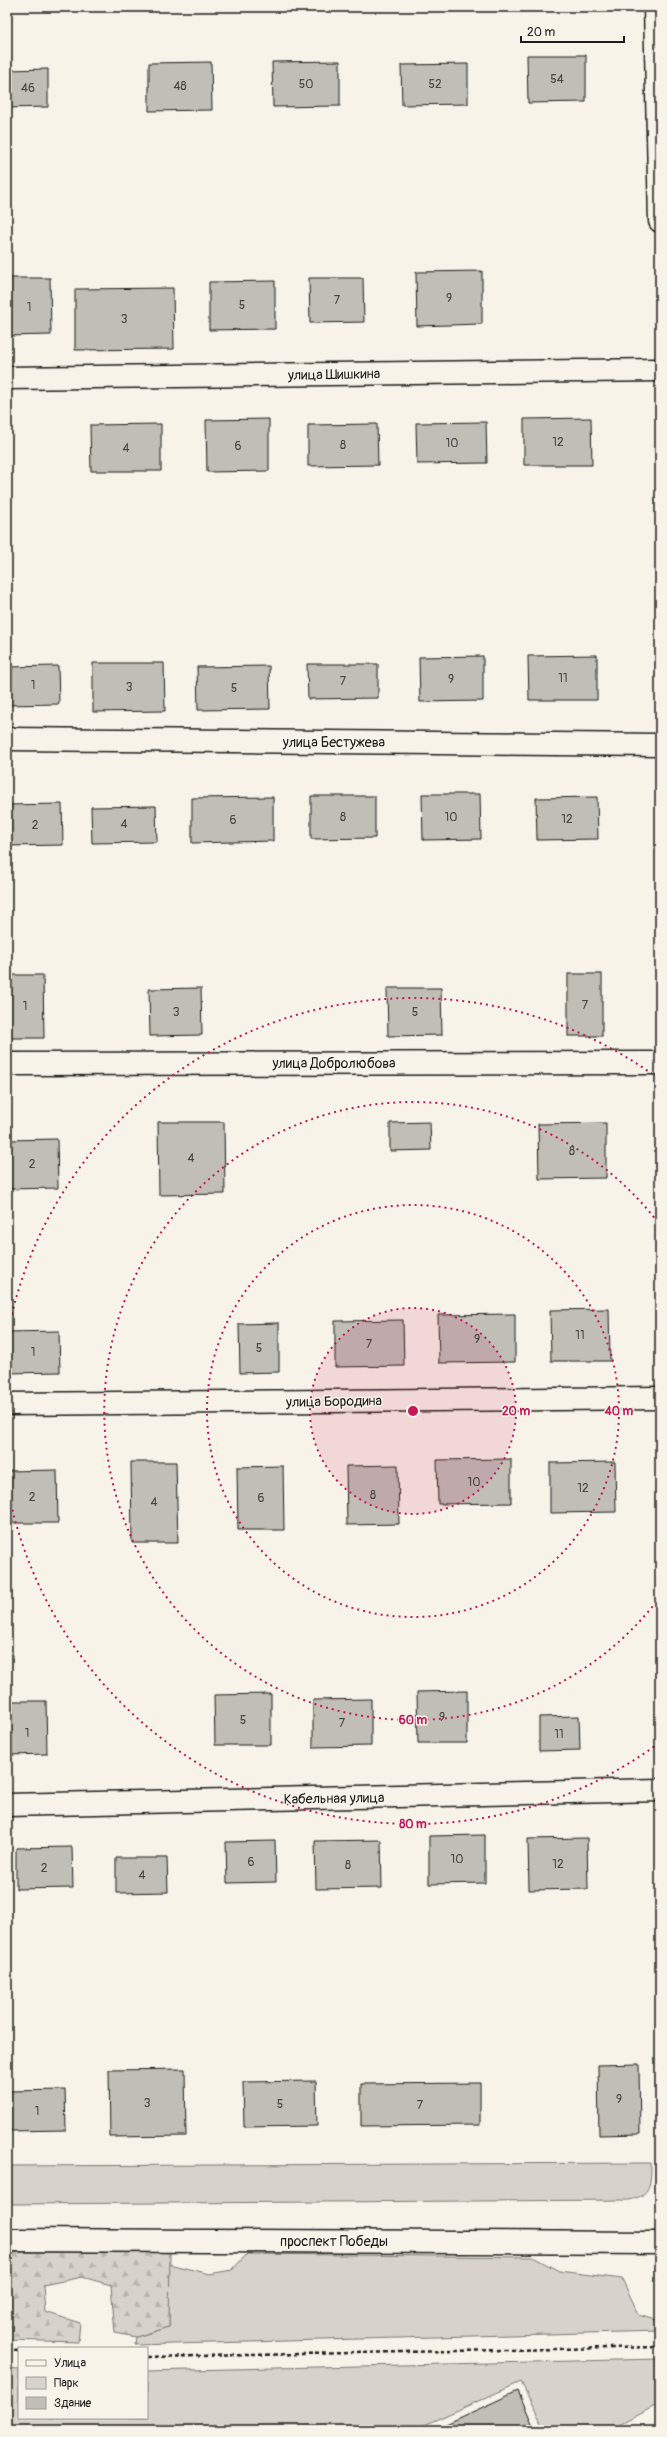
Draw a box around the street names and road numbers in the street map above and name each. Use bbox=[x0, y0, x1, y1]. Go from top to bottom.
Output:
street label: улица Шишкина bbox=[287, 365, 380, 384]
street label: улица Бестужева bbox=[282, 734, 385, 751]
street label: улица Добролюбова bbox=[271, 1055, 396, 1072]
street label: улица Бородина bbox=[285, 1392, 382, 1411]
street label: Кабельная улица bbox=[283, 1789, 385, 1808]
street label: проспект Победы bbox=[280, 2233, 388, 2250]

